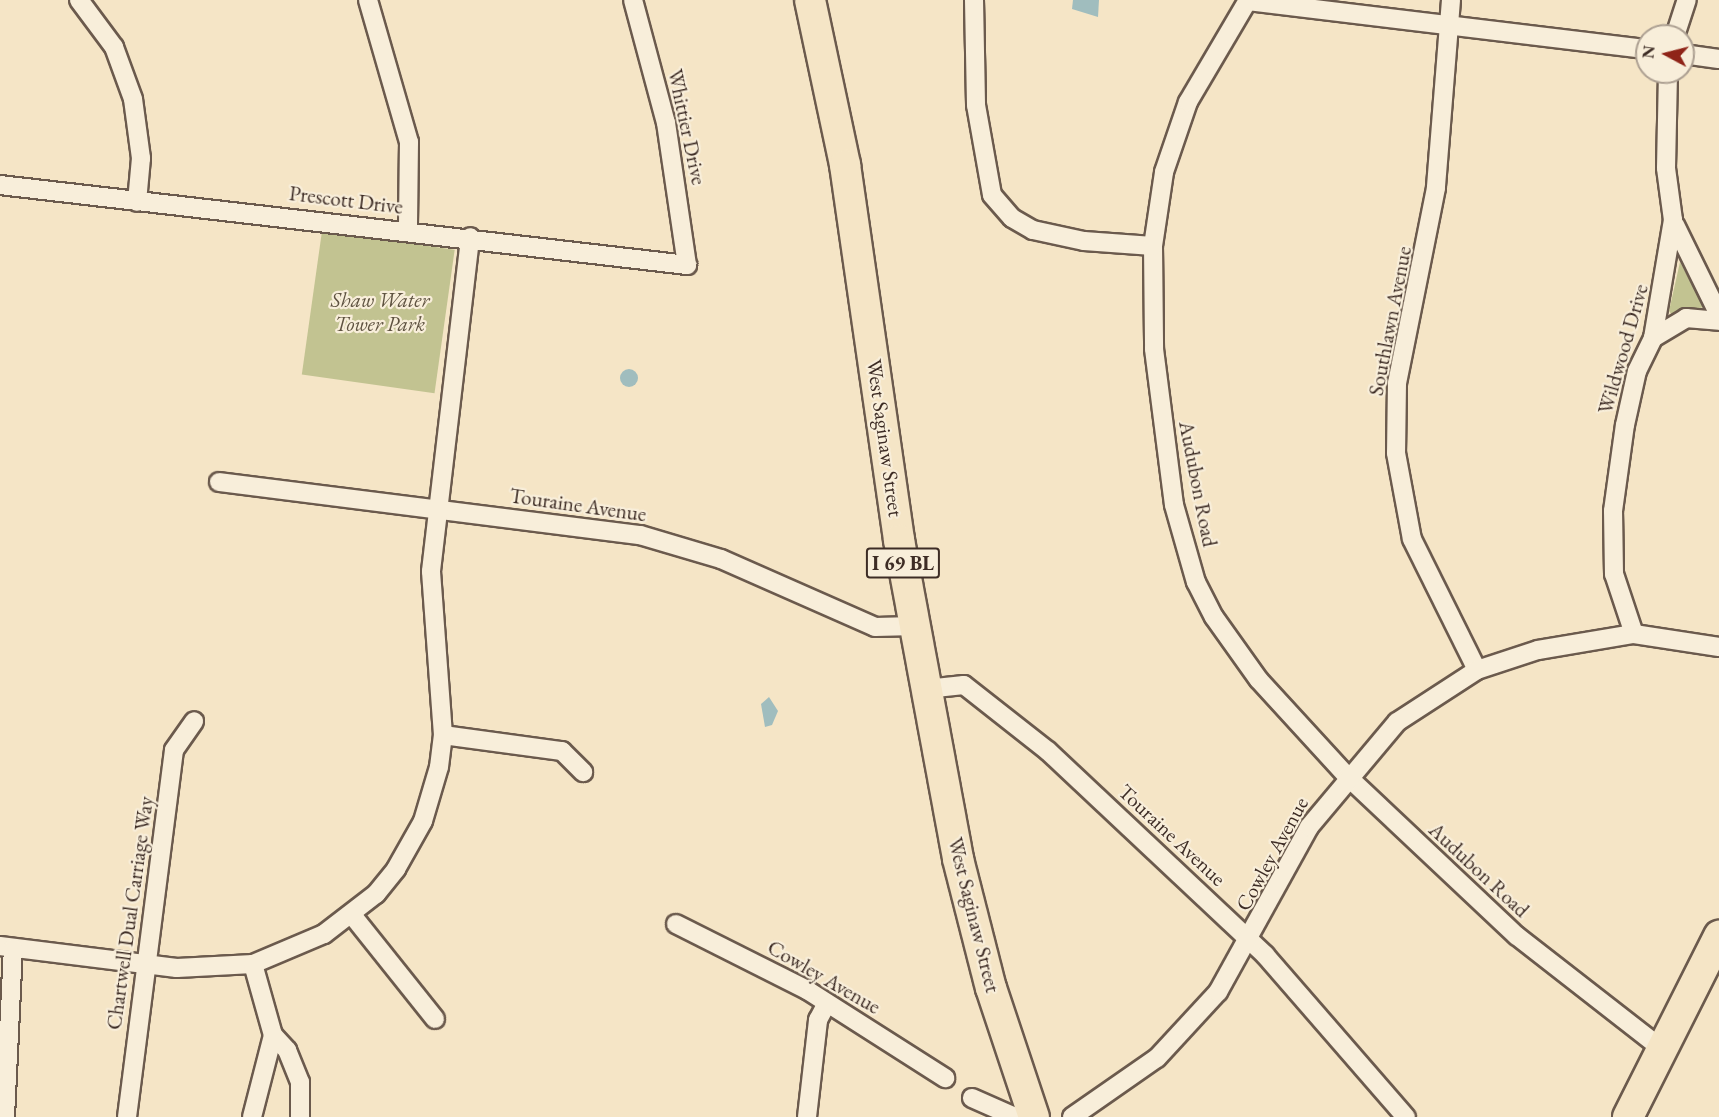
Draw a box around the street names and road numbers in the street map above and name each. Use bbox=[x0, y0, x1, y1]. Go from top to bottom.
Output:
street label: Whittier Drive bbox=[662, 67, 712, 187]
street label: Prescott Drive bbox=[288, 181, 404, 219]
street label: Southlawn Avenue bbox=[1363, 244, 1417, 398]
street label: Wildwood Drive bbox=[1592, 281, 1654, 417]
street label: West Saginaw Street bbox=[861, 357, 909, 519]
street label: Audubon Road bbox=[1173, 419, 1223, 549]
street label: Touraine Avenue bbox=[508, 483, 648, 527]
road number: I 69 BL bbox=[866, 546, 940, 580]
street label: Touraine Avenue bbox=[1113, 779, 1231, 891]
street label: Cowley Avenue bbox=[1230, 793, 1314, 915]
street label: Chartwell Dual Carriage Way bbox=[101, 795, 159, 1031]
street label: Audubon Road bbox=[1424, 817, 1534, 923]
street label: West Saginaw Street bbox=[943, 835, 1005, 995]
street label: Cowley Avenue bbox=[763, 935, 885, 1019]

